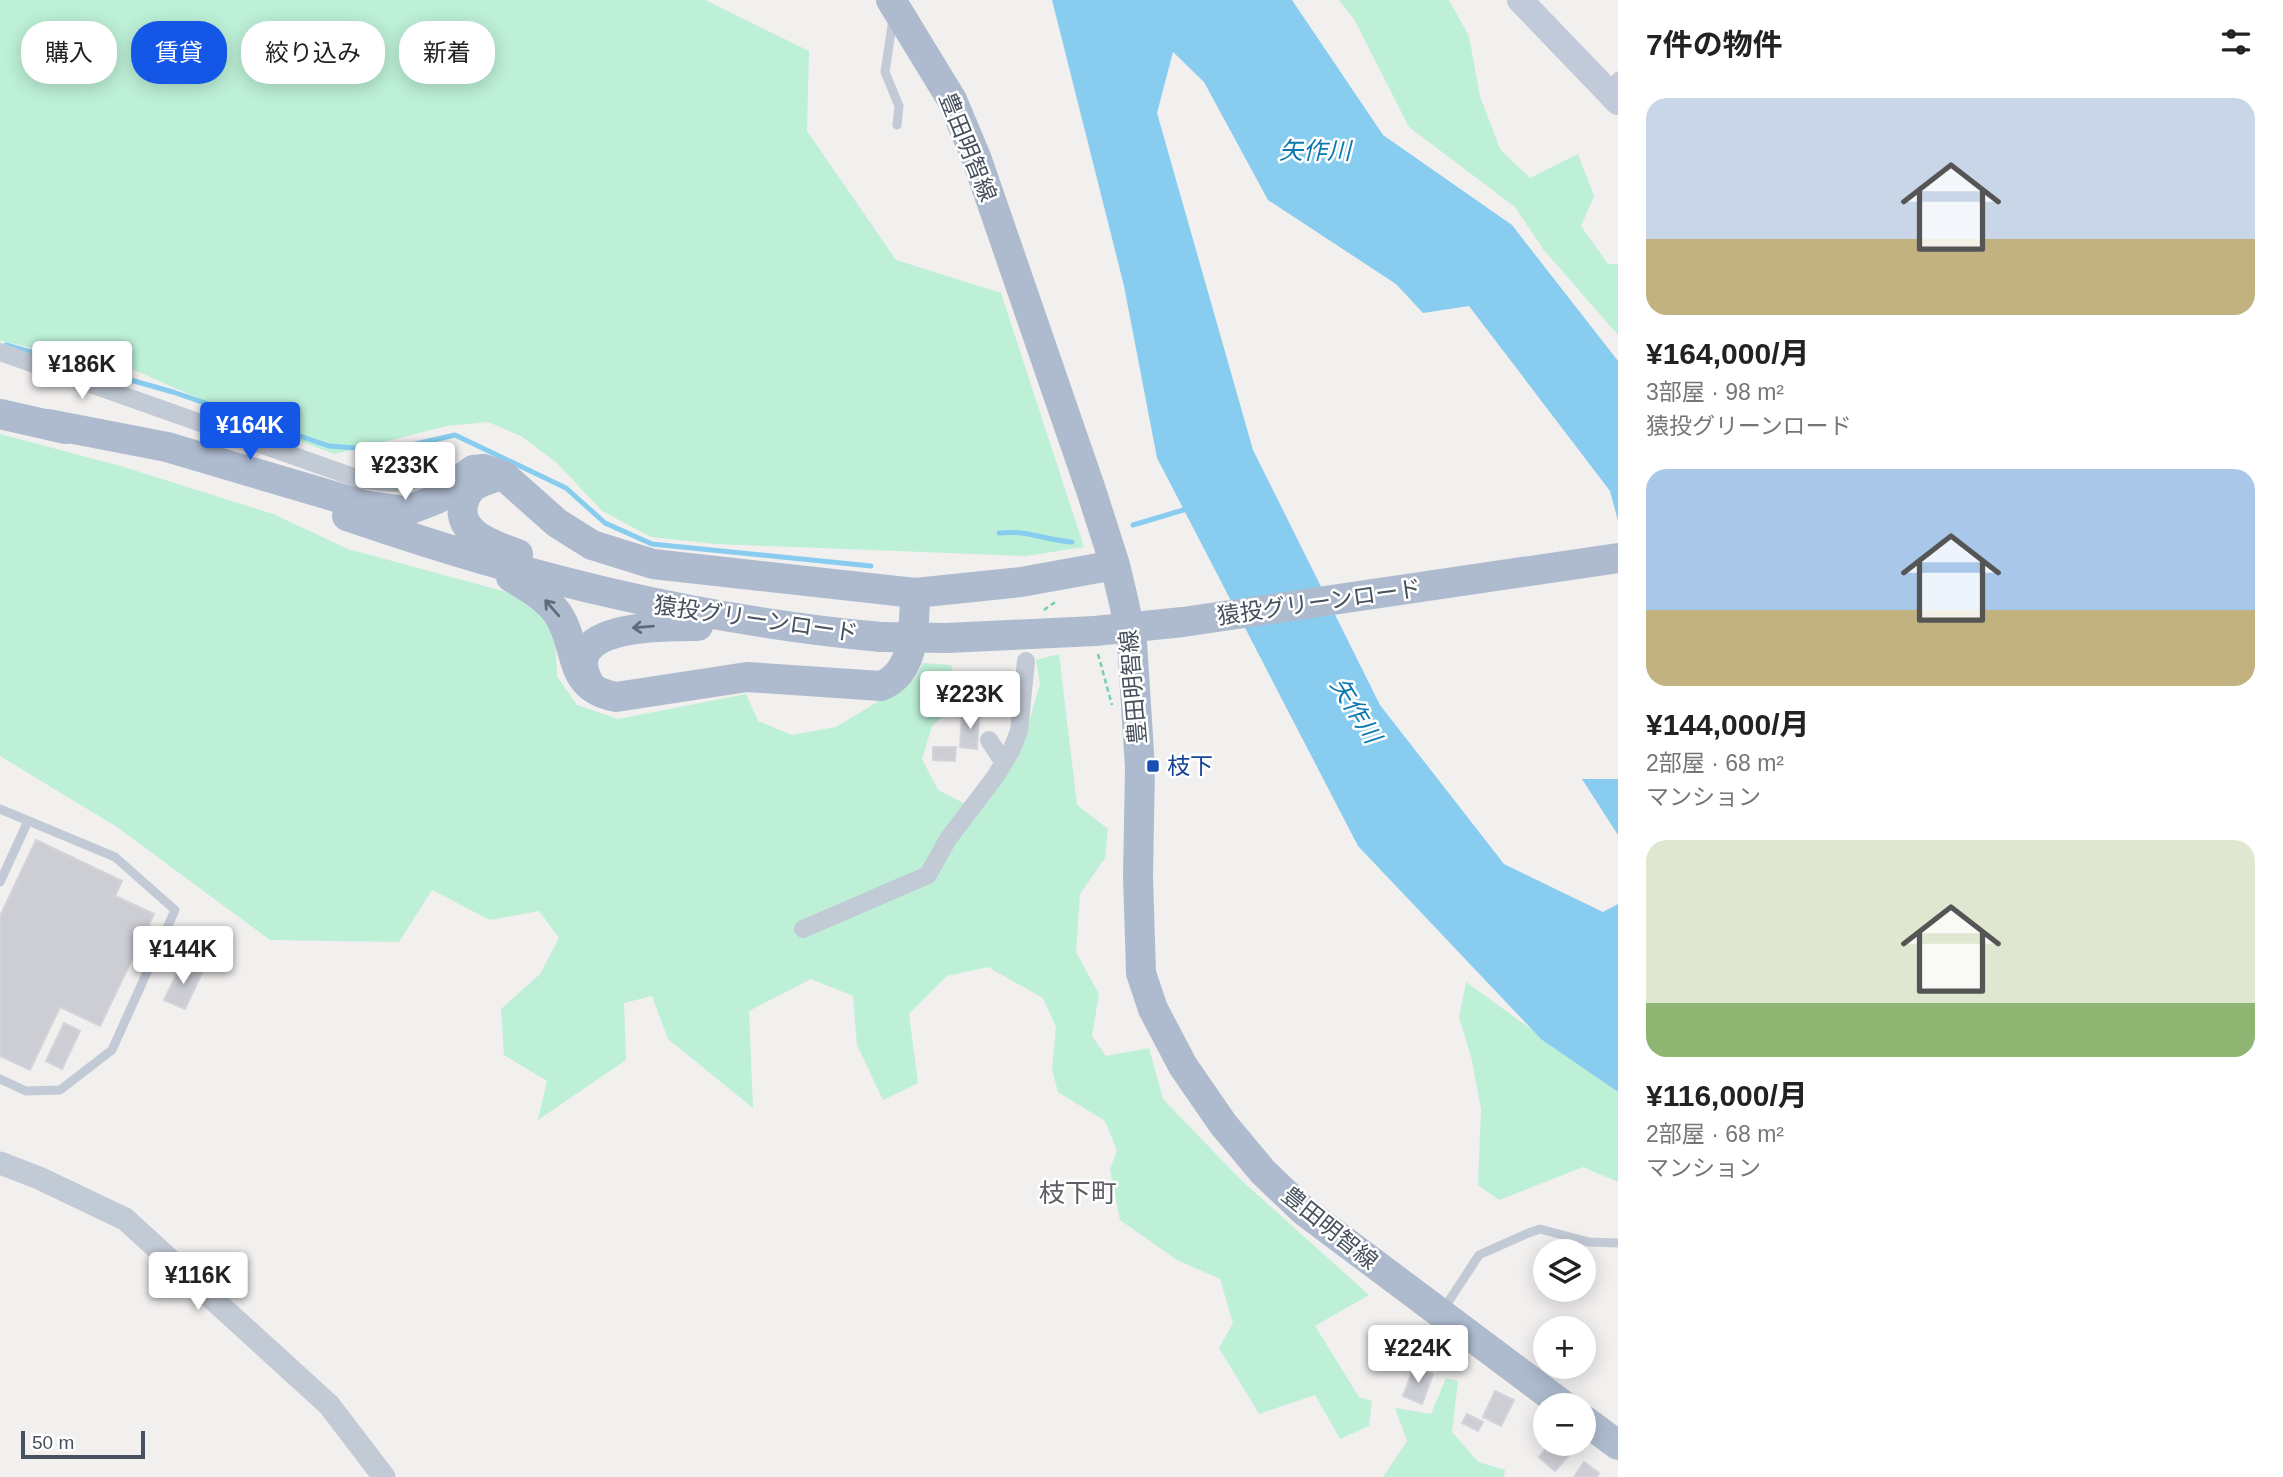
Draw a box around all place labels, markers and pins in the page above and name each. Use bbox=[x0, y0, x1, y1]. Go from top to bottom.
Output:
pin: ¥186K bbox=[33, 342, 131, 401]
pin: ¥164K bbox=[201, 402, 299, 462]
pin: ¥233K bbox=[356, 442, 454, 502]
pin: ¥223K bbox=[921, 672, 1019, 731]
place label: 枝下 bbox=[1167, 753, 1213, 779]
marker: 枝下 bbox=[1145, 758, 1161, 774]
pin: ¥144K bbox=[134, 926, 232, 986]
pin: ¥116K bbox=[149, 1252, 247, 1312]
pin: ¥224K bbox=[1369, 1326, 1467, 1385]

